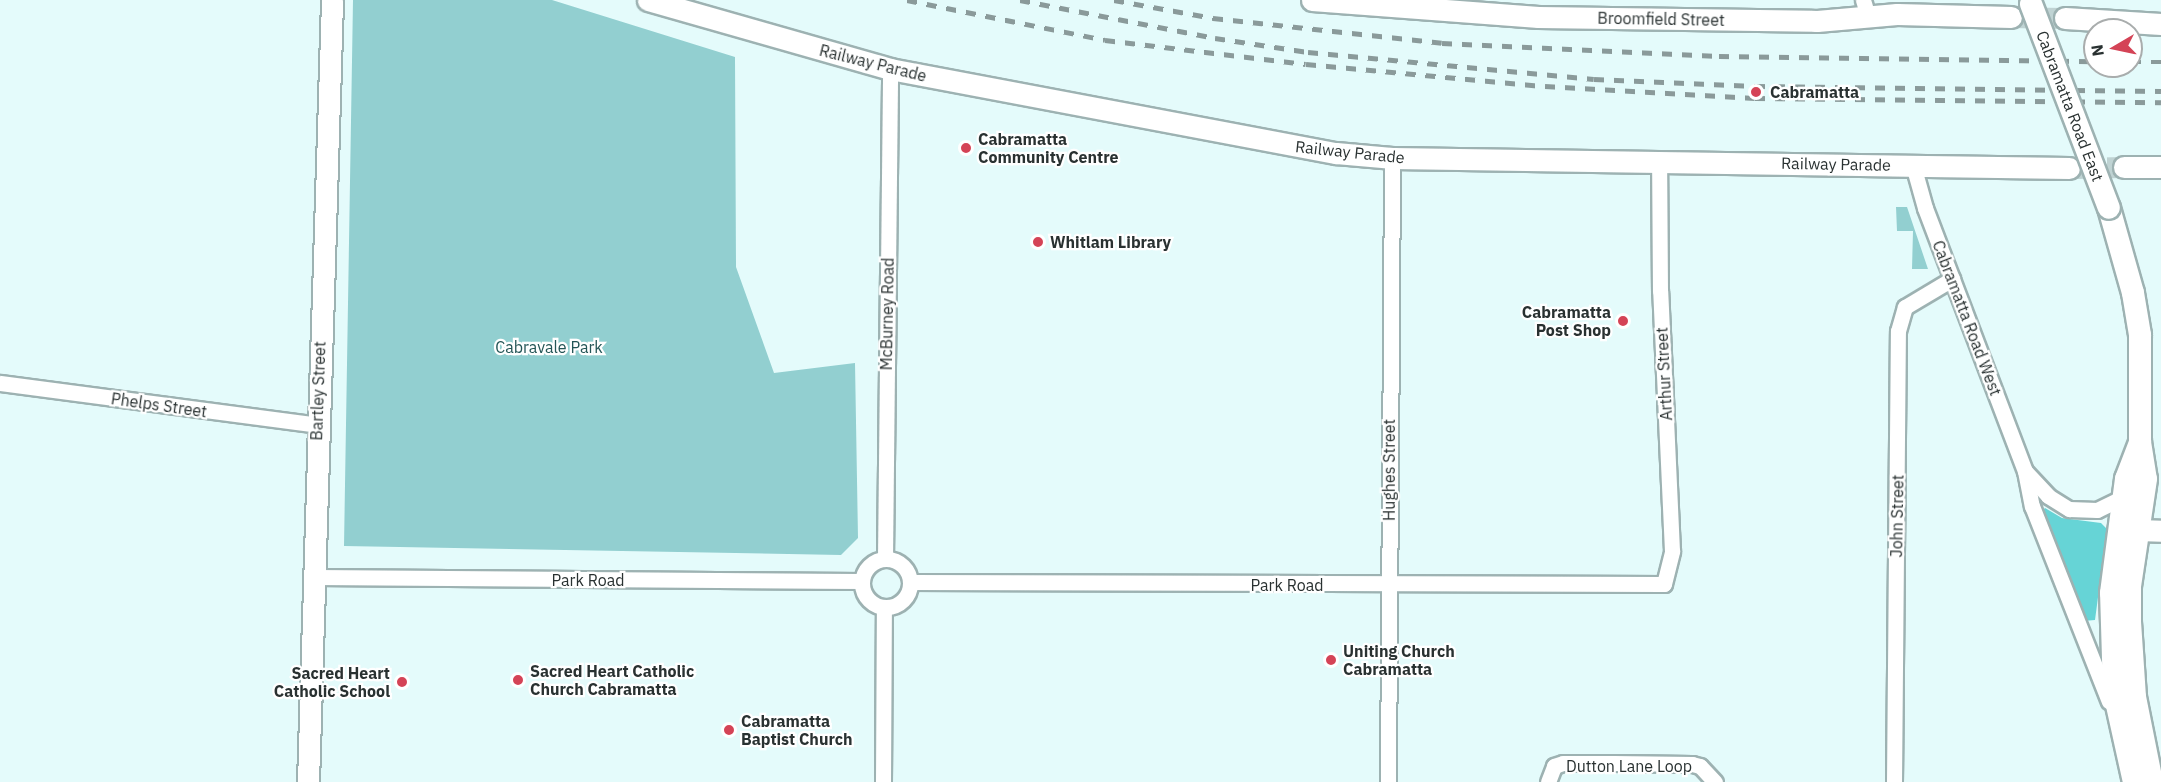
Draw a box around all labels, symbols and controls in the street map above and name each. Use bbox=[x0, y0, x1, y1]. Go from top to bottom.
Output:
street label: Broomfield Street bbox=[1597, 8, 1725, 30]
north arrow bbox=[2083, 18, 2143, 78]
street label: Cabramatta Road East bbox=[2032, 28, 2108, 184]
street label: Railway Parade bbox=[817, 40, 929, 86]
text: N bbox=[2086, 43, 2108, 58]
place label: Cabramatta bbox=[1770, 82, 1859, 102]
marker: Cabramatta bbox=[1747, 83, 1765, 101]
place label: Cabramatta Community Centre bbox=[978, 129, 1119, 167]
street label: Railway Parade bbox=[1294, 137, 1406, 167]
marker: Cabramatta Community Centre bbox=[959, 141, 973, 155]
street label: Railway Parade bbox=[1781, 153, 1891, 175]
place label: Whitlam Library bbox=[1050, 232, 1171, 252]
marker: Whitlam Library bbox=[1031, 235, 1045, 249]
street label: Cabramatta Road West bbox=[1929, 238, 2005, 398]
street label: McBurney Road bbox=[876, 257, 898, 371]
place label: Cabramatta Post Shop bbox=[1522, 302, 1611, 340]
marker: Cabramatta Post Shop bbox=[1616, 314, 1630, 328]
street label: Arthur Street bbox=[1652, 327, 1676, 421]
park label: Cabravale Park bbox=[495, 337, 603, 357]
street label: Bartley Street bbox=[307, 341, 329, 441]
street label: Phelps Street bbox=[110, 389, 208, 421]
street label: Hughes Street bbox=[1379, 419, 1399, 521]
street label: John Street bbox=[1887, 474, 1907, 558]
street label: Park Road bbox=[552, 570, 624, 590]
street label: Park Road bbox=[1251, 575, 1323, 595]
place label: Uniting Church Cabramatta bbox=[1343, 641, 1455, 679]
marker: Uniting Church Cabramatta bbox=[1324, 653, 1338, 667]
place label: Sacred Heart Catholic Church Cabramatta bbox=[530, 661, 694, 699]
place label: Sacred Heart Catholic School bbox=[274, 663, 390, 701]
marker: Sacred Heart Catholic Church Cabramatta bbox=[511, 673, 525, 687]
marker: Sacred Heart Catholic School bbox=[395, 675, 409, 689]
place label: Cabramatta Baptist Church bbox=[741, 711, 853, 749]
marker: Cabramatta Baptist Church bbox=[722, 723, 736, 737]
street label: Dutton Lane Loop bbox=[1566, 756, 1692, 776]

